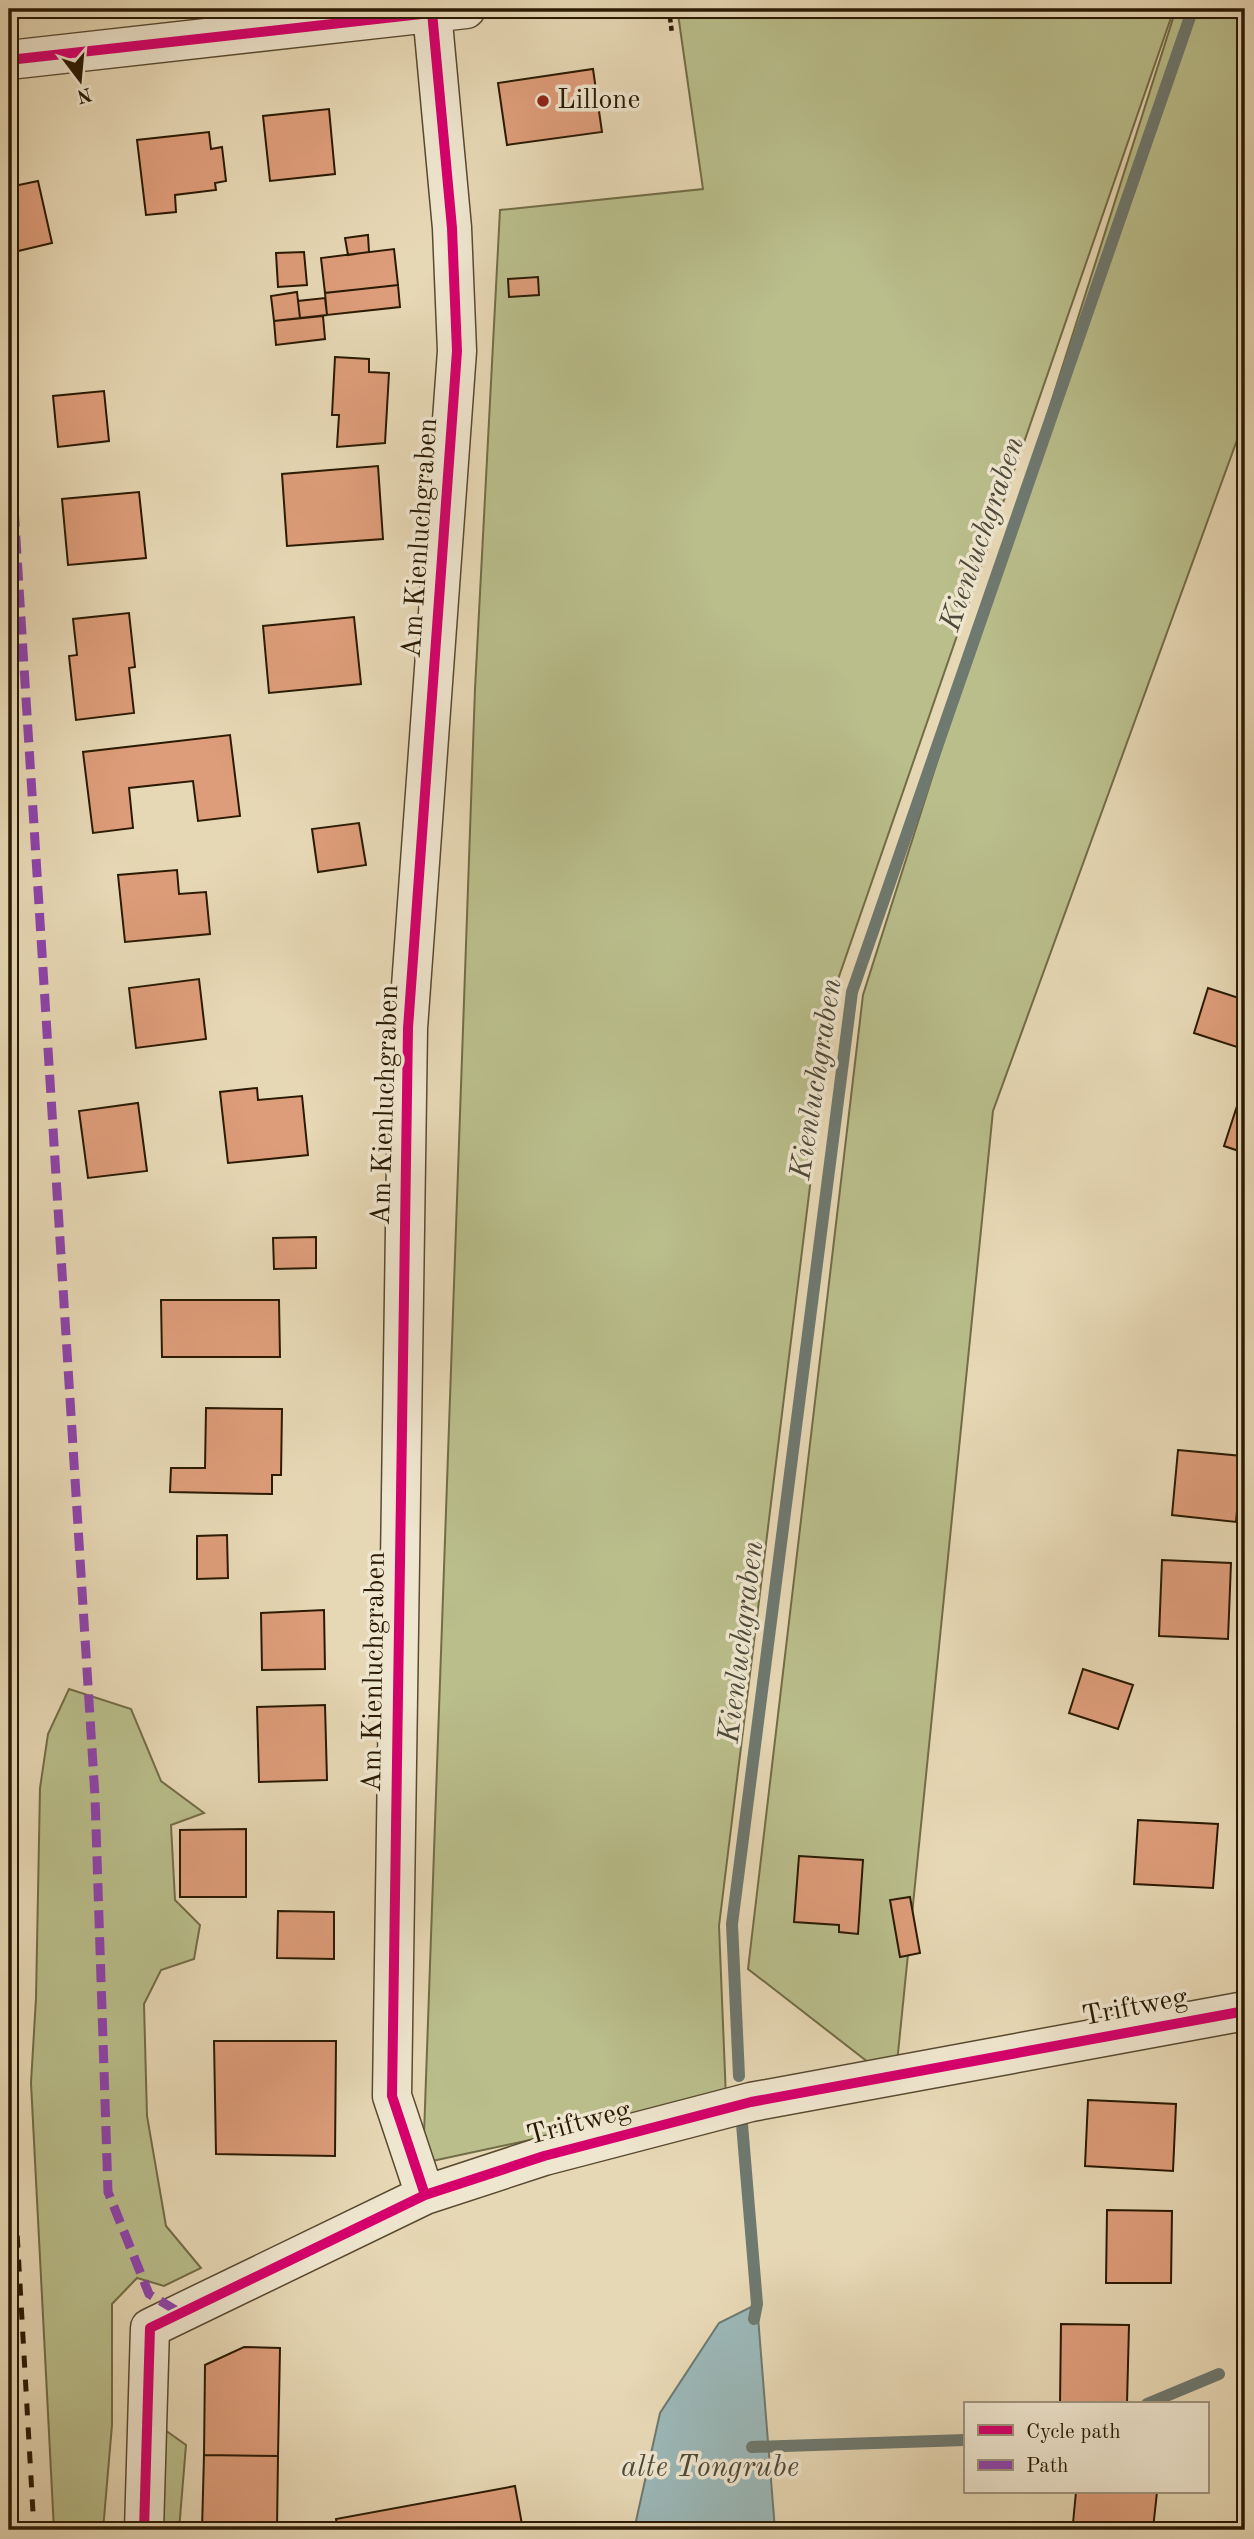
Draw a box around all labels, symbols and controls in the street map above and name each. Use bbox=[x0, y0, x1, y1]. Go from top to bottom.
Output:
north arrow bbox=[46, 46, 116, 116]
text: N bbox=[74, 83, 94, 105]
place label: Lillone bbox=[557, 87, 640, 115]
marker: Lillone bbox=[535, 93, 551, 109]
street label: Am Kienluchgraben bbox=[399, 417, 443, 659]
water label: Kienluchgraben bbox=[935, 433, 1030, 636]
water label: Kienluchgraben bbox=[786, 976, 848, 1183]
street label: Am Kienluchgraben bbox=[368, 984, 404, 1226]
water label: Kienluchgraben bbox=[715, 1539, 769, 1746]
street label: Am Kienluchgraben bbox=[359, 1551, 391, 1793]
street label: Triftweg bbox=[1080, 1984, 1190, 2032]
street label: Triftweg bbox=[524, 2097, 634, 2151]
legend bbox=[964, 2402, 1208, 2494]
text: Cycle path bbox=[1026, 2422, 1121, 2443]
water label: alte Tongrube bbox=[621, 2453, 799, 2483]
text: Path bbox=[1026, 2456, 1069, 2477]

